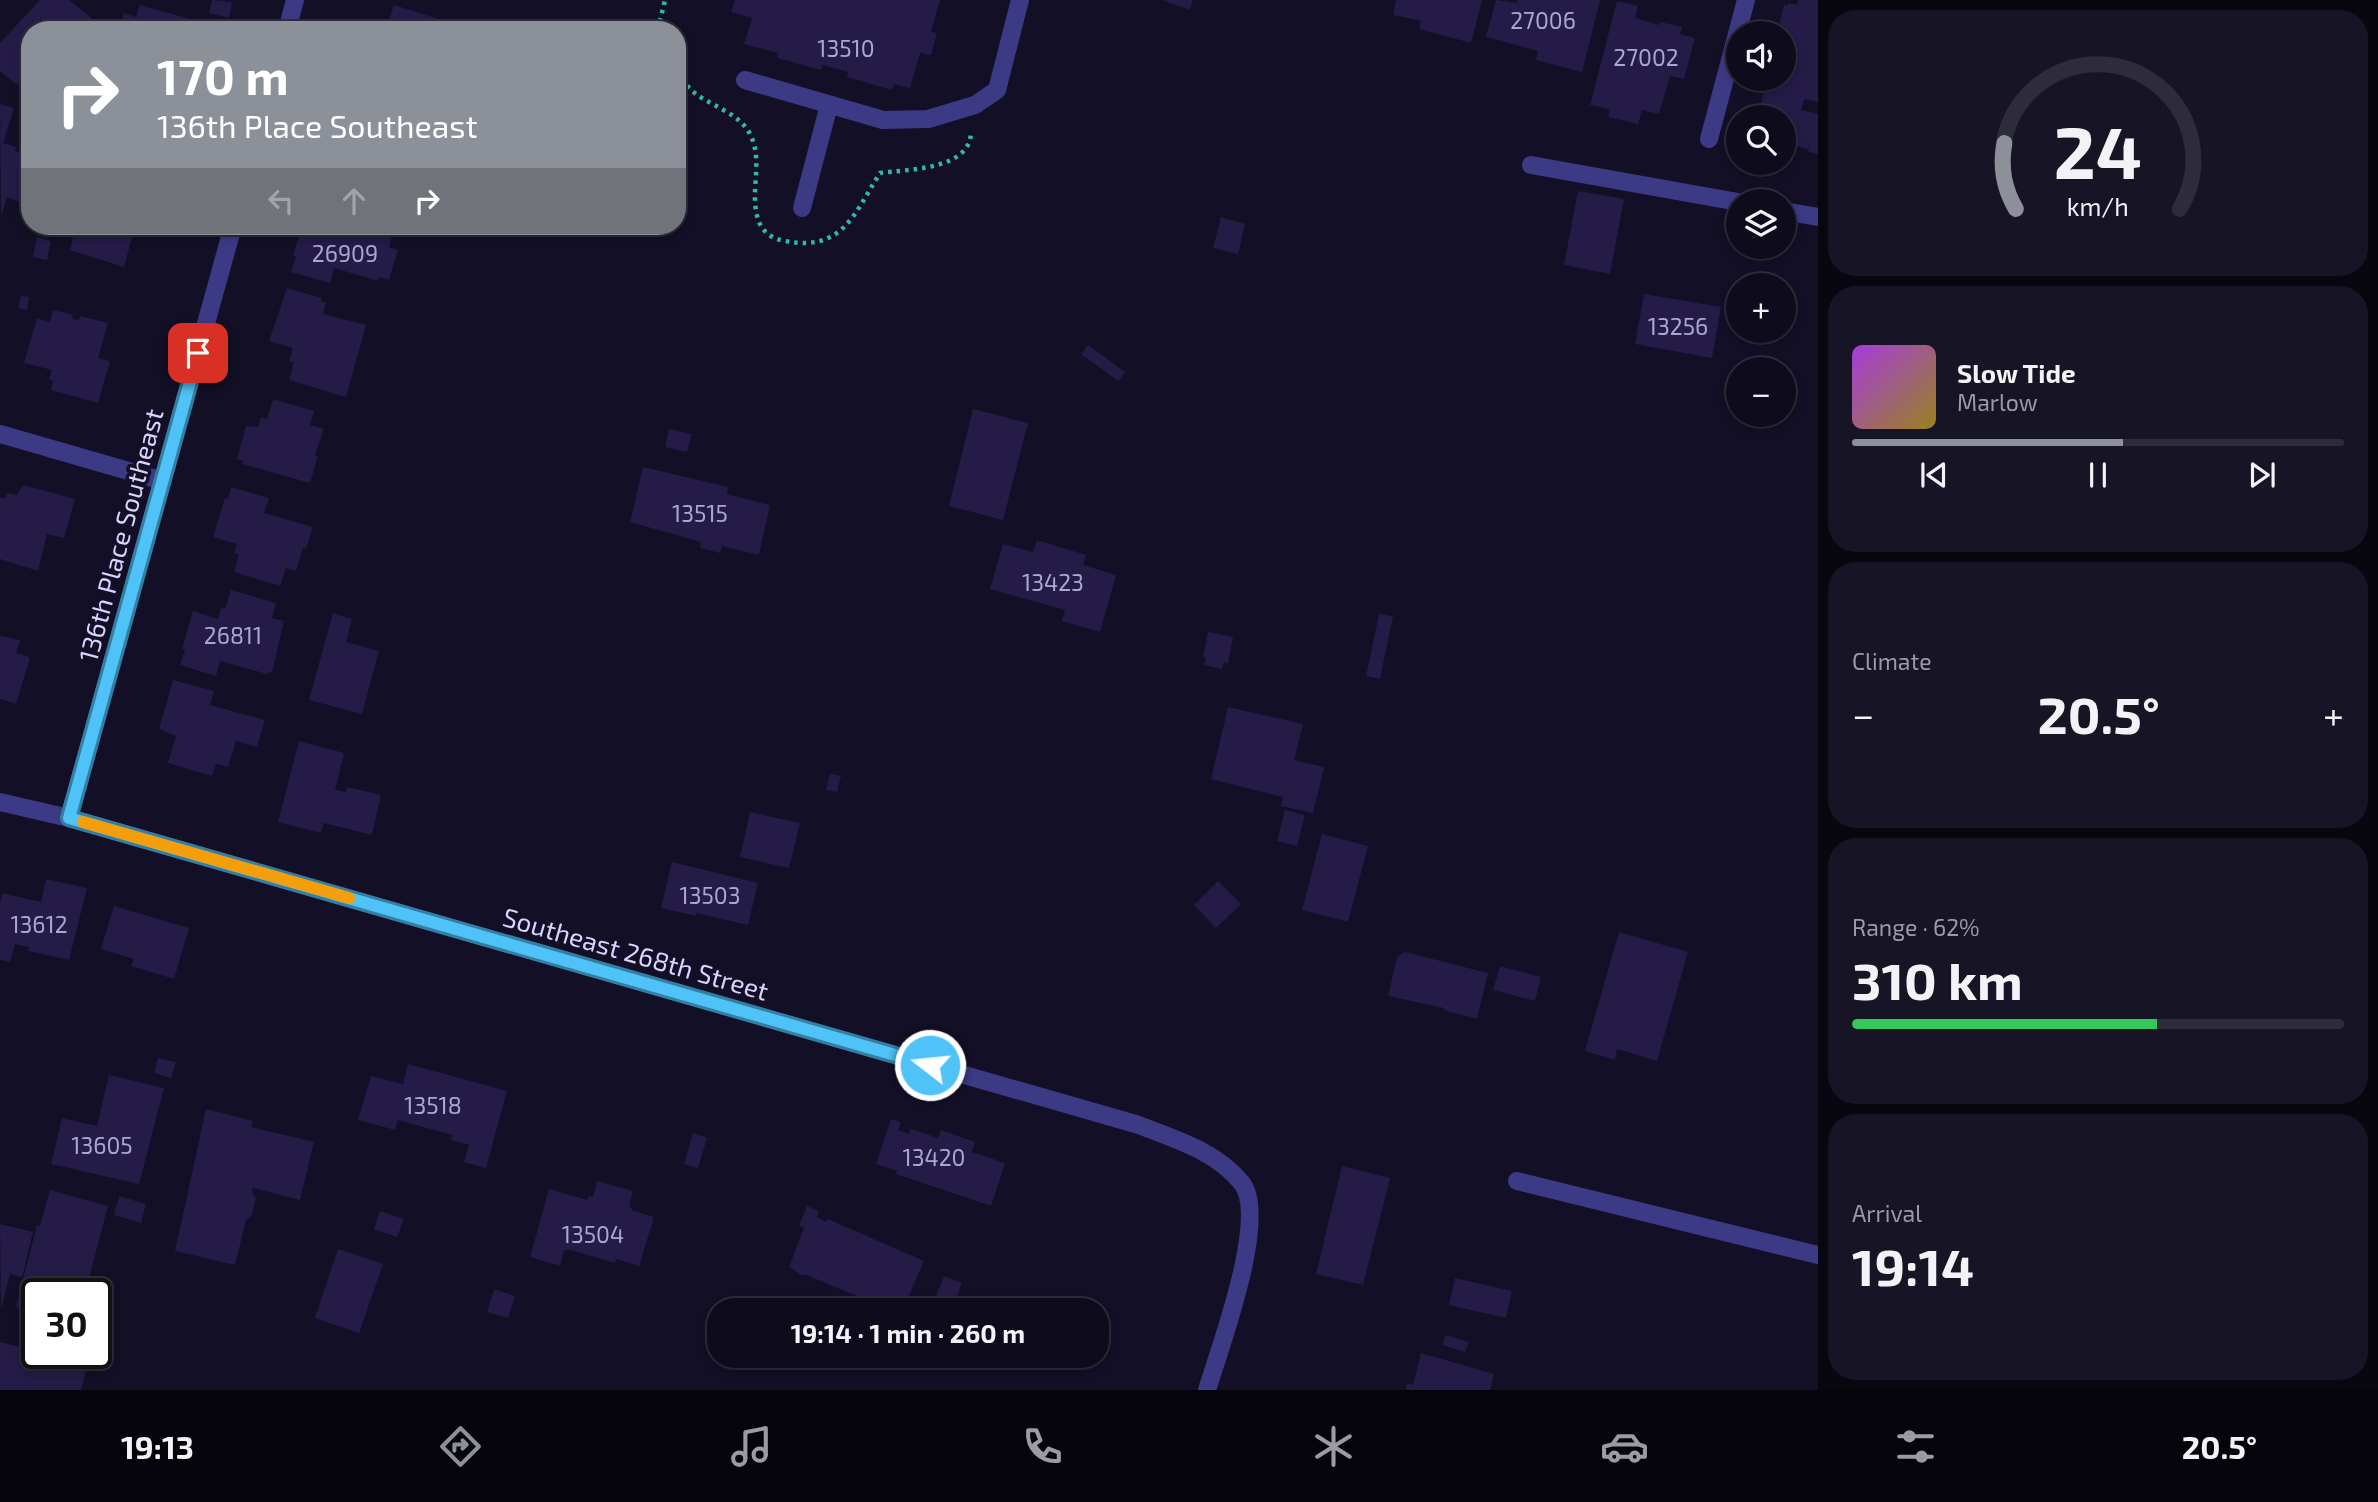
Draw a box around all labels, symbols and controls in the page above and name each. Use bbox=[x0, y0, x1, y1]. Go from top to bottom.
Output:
house number: 27006 bbox=[1510, 6, 1576, 34]
map controls bbox=[1726, 21, 1796, 427]
button: sound bbox=[1726, 21, 1796, 91]
house number: 13510 bbox=[817, 34, 875, 62]
house number: 27002 bbox=[1613, 43, 1679, 71]
text: 170 m bbox=[157, 46, 289, 105]
icon: right bbox=[42, 49, 133, 140]
button: search bbox=[1726, 105, 1796, 175]
text: 136th Place Southeast bbox=[157, 106, 478, 144]
text: 24 bbox=[2054, 106, 2142, 194]
icon: left bbox=[262, 182, 300, 220]
icon: ahead bbox=[335, 182, 373, 220]
icon: right bbox=[408, 182, 446, 220]
button: layers bbox=[1726, 189, 1796, 259]
text: km/h bbox=[2067, 191, 2129, 221]
house number: 26909 bbox=[312, 239, 378, 267]
button: + bbox=[1726, 273, 1796, 343]
house number: 13256 bbox=[1648, 312, 1708, 340]
pin bbox=[168, 323, 228, 383]
icon: arrive bbox=[179, 334, 217, 372]
button: − bbox=[1726, 357, 1796, 427]
text: Slow Tide bbox=[1957, 357, 2076, 388]
text: Marlow bbox=[1957, 388, 2038, 416]
street label: 136th Place Southeast bbox=[71, 405, 169, 665]
icon: previous bbox=[1915, 456, 1953, 494]
icon: pause bbox=[2079, 456, 2117, 494]
icon: next bbox=[2243, 456, 2281, 494]
house number: 13515 bbox=[672, 499, 728, 527]
house number: 13423 bbox=[1022, 568, 1084, 596]
house number: 26811 bbox=[204, 621, 262, 649]
text: Climate bbox=[1852, 647, 1932, 675]
text: 20.5° bbox=[2037, 682, 2160, 744]
text: − bbox=[1852, 691, 1874, 737]
text: + bbox=[2323, 691, 2344, 737]
house number: 13503 bbox=[680, 881, 740, 909]
street label: Southeast 268th Street bbox=[500, 900, 772, 1006]
house number: 13612 bbox=[10, 910, 68, 938]
text: Range · 62% bbox=[1852, 913, 1980, 941]
text: 310 km bbox=[1852, 948, 2023, 1010]
position arrow bbox=[893, 1028, 967, 1102]
house number: 13518 bbox=[404, 1091, 462, 1119]
house number: 13605 bbox=[71, 1131, 133, 1159]
house number: 13420 bbox=[903, 1143, 965, 1171]
text: Arrival bbox=[1852, 1199, 1922, 1227]
house number: 13504 bbox=[562, 1220, 624, 1248]
text: 19:14 bbox=[1852, 1234, 1974, 1296]
speed limit sign: 30 bbox=[21, 1278, 112, 1369]
text: 19:14 · 1 min · 260 m bbox=[791, 1317, 1025, 1348]
icon: directions bbox=[436, 1422, 485, 1471]
icon: music bbox=[727, 1422, 776, 1471]
icon: phone bbox=[1018, 1422, 1067, 1471]
icon: climate bbox=[1309, 1422, 1358, 1471]
icon: car bbox=[1600, 1422, 1649, 1471]
icon: filters bbox=[1891, 1422, 1940, 1471]
text: 19:13 bbox=[121, 1427, 194, 1465]
text: 20.5° bbox=[2182, 1427, 2257, 1465]

